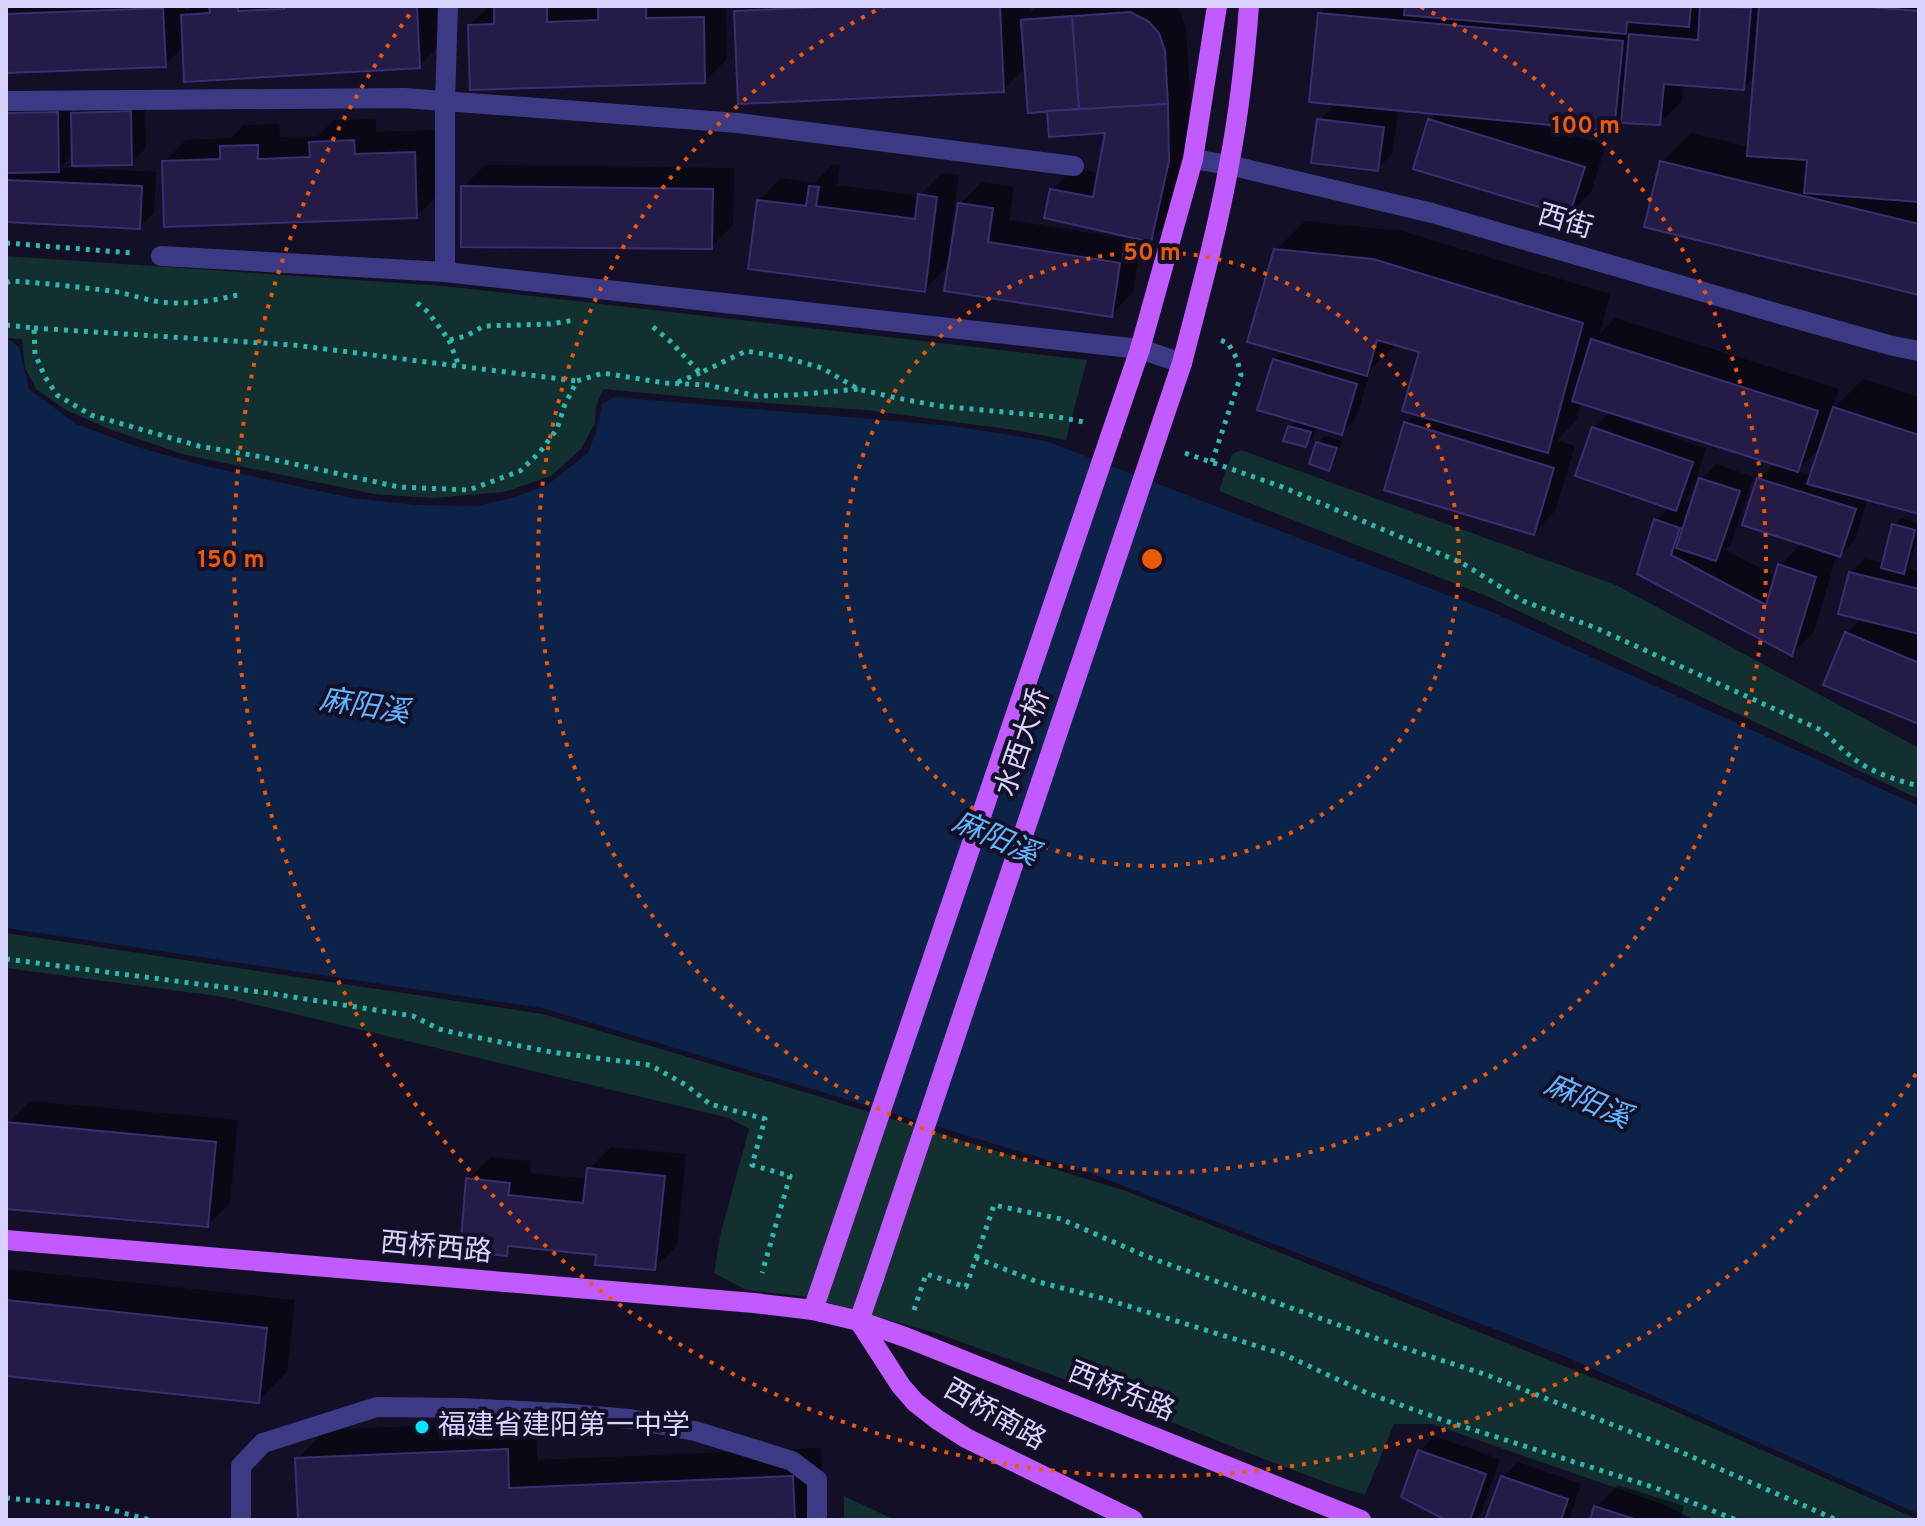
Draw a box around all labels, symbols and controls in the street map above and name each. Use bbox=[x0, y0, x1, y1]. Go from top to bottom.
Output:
text: 100 m bbox=[1552, 112, 1620, 142]
street label: 西街 bbox=[1533, 198, 1597, 248]
text: 50 m bbox=[1123, 239, 1181, 269]
centre of rings bbox=[1138, 545, 1166, 573]
text: 150 m bbox=[197, 546, 265, 576]
water label: 麻阳溪 bbox=[317, 683, 414, 734]
street label: 水西大桥 bbox=[989, 684, 1059, 802]
water label: 麻阳溪 bbox=[946, 805, 1046, 876]
water label: 麻阳溪 bbox=[1538, 1068, 1638, 1139]
street label: 西桥西路 bbox=[379, 1226, 493, 1272]
street label: 西桥东路 bbox=[1062, 1355, 1180, 1431]
street label: 西桥南路 bbox=[936, 1372, 1052, 1460]
place label: 福建省建阳第一中学 bbox=[438, 1409, 690, 1445]
marker: 福建省建阳第一中学 bbox=[413, 1418, 431, 1436]

